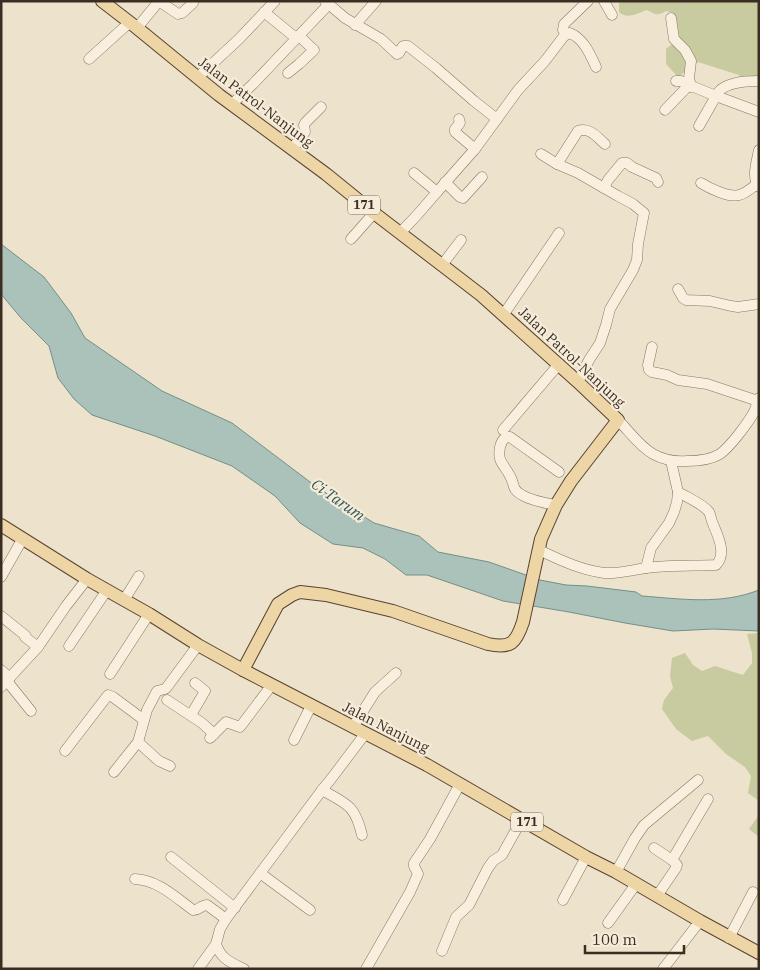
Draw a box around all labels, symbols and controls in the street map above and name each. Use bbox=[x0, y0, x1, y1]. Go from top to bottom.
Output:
street label: Jalan Patrol-Nanjung bbox=[195, 53, 317, 151]
road number: 171 bbox=[348, 196, 380, 214]
street label: Jalan Patrol-Nanjung bbox=[515, 303, 629, 411]
water label: Ci Tarum bbox=[308, 474, 369, 525]
street label: Jalan Nanjung bbox=[340, 697, 433, 757]
road number: 171 bbox=[511, 812, 543, 832]
scale bar bbox=[585, 922, 684, 954]
text: 100 m bbox=[592, 930, 637, 949]

